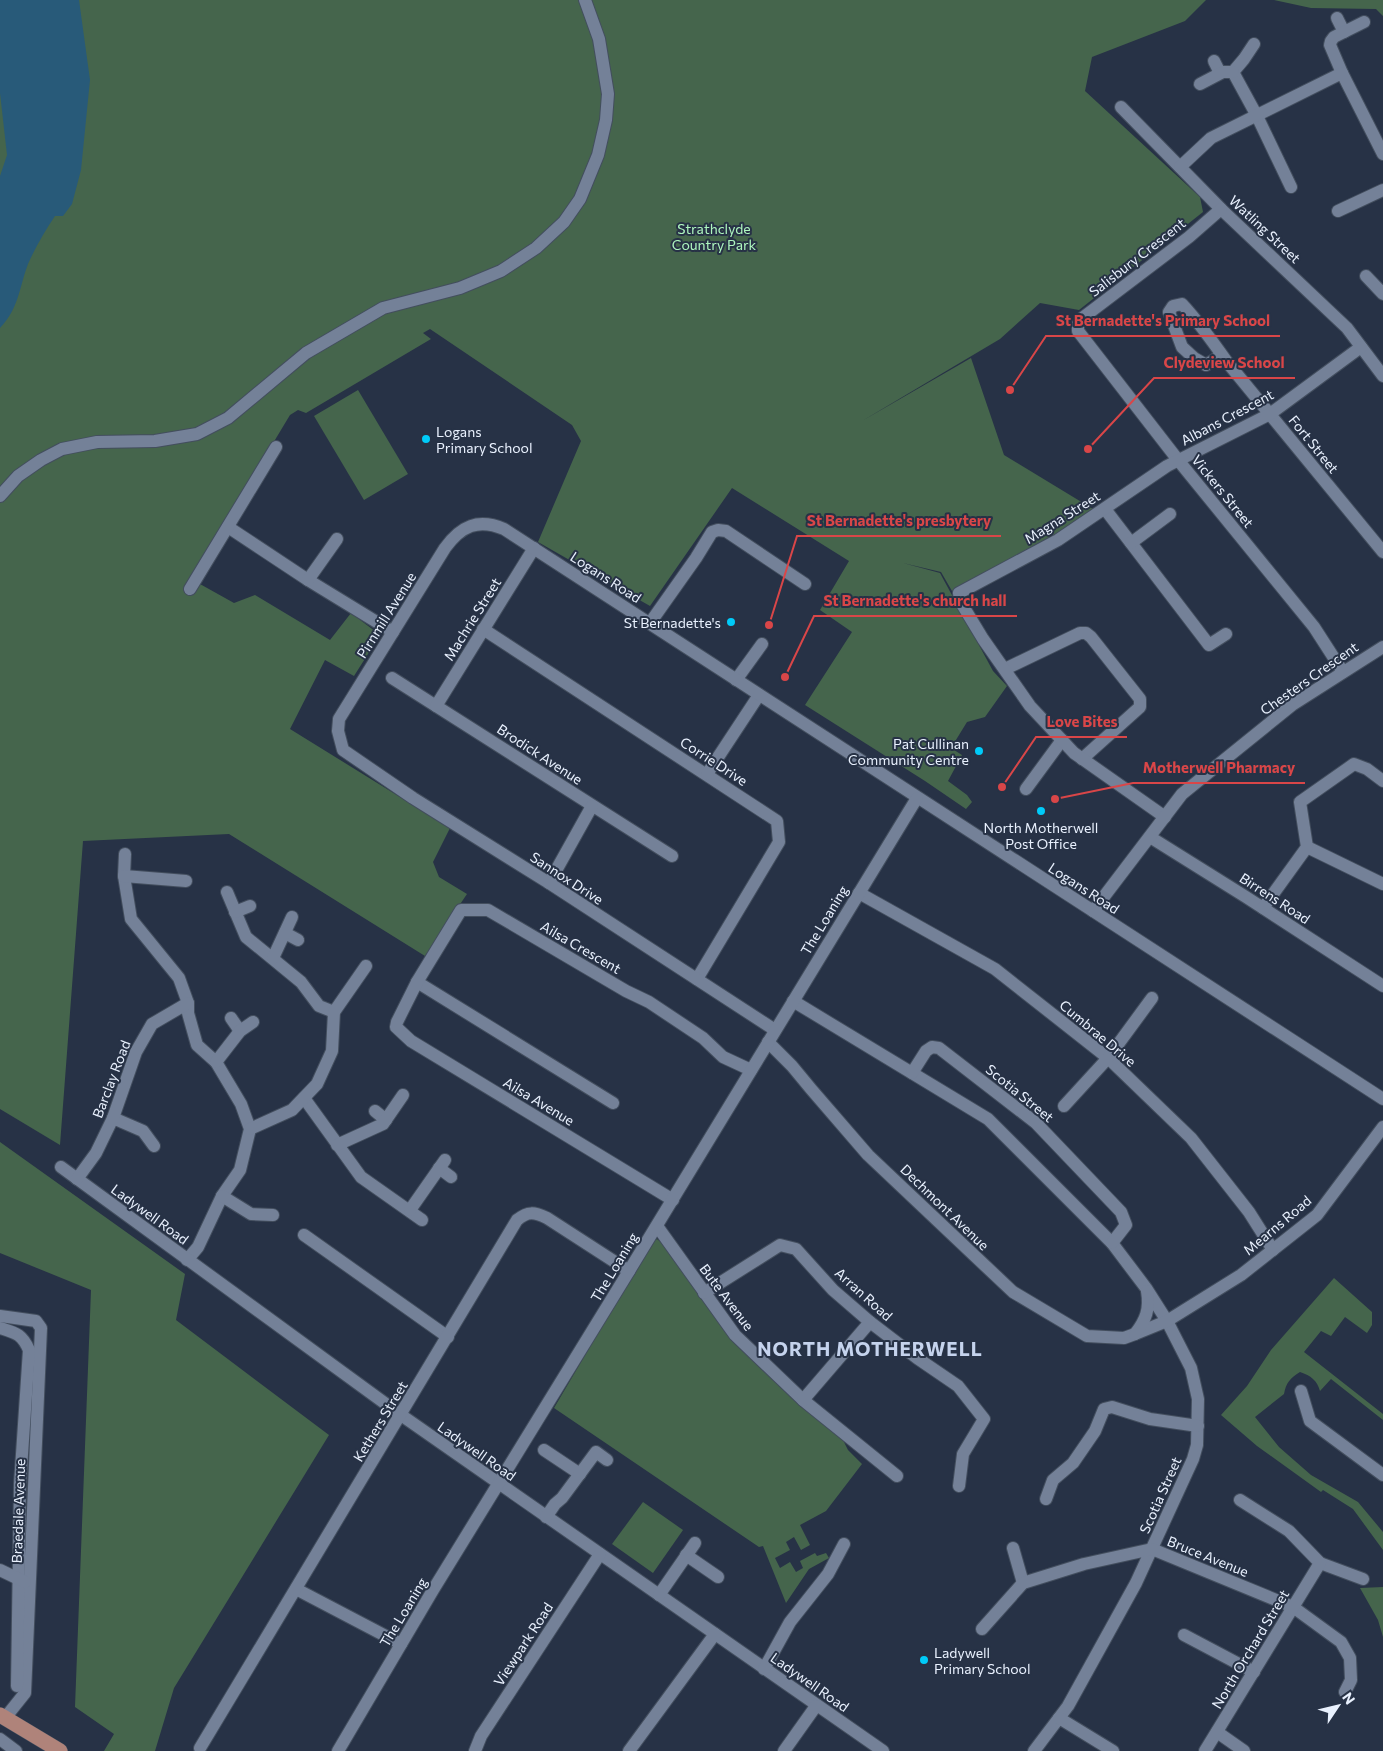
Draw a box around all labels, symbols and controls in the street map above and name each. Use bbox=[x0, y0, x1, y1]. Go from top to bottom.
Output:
street label: Watling Street bbox=[1226, 192, 1304, 267]
street label: Salisbury Crescent bbox=[1085, 214, 1189, 300]
park label: Strathclyde Country Park bbox=[672, 220, 757, 253]
callout: St Bernadette's Primary School bbox=[1046, 306, 1280, 336]
text: St Bernadette's Primary School bbox=[1056, 311, 1270, 329]
callout: Clydeview School bbox=[1154, 348, 1295, 378]
text: Clydeview School bbox=[1163, 353, 1285, 371]
street label: Albans Crescent bbox=[1178, 385, 1277, 449]
street label: Fort Street bbox=[1285, 412, 1343, 477]
place label: Logans Primary School bbox=[436, 423, 532, 456]
marker: Logans Primary School bbox=[420, 433, 432, 445]
street label: Vickers Street bbox=[1188, 451, 1258, 531]
street label: Magna Street bbox=[1021, 487, 1103, 547]
callout: St Bernadette's presbytery bbox=[797, 506, 1001, 536]
text: St Bernadette's presbytery bbox=[807, 511, 992, 529]
street label: Logans Road bbox=[567, 548, 645, 606]
street label: Pirnmill Avenue bbox=[353, 569, 419, 661]
street label: Machrie Street bbox=[440, 574, 504, 664]
callout: St Bernadette's church hall bbox=[814, 586, 1017, 616]
text: St Bernadette's church hall bbox=[823, 591, 1007, 609]
place label: St Bernadette's bbox=[624, 614, 721, 631]
marker: St Bernadette's bbox=[725, 616, 737, 628]
street label: Chesters Crescent bbox=[1257, 638, 1361, 718]
callout: Love Bites bbox=[1036, 707, 1127, 737]
text: Love Bites bbox=[1046, 712, 1118, 730]
street label: Brodick Avenue bbox=[494, 720, 586, 788]
street label: Corrie Drive bbox=[677, 733, 751, 789]
place label: Pat Cullinan Community Centre bbox=[848, 735, 969, 768]
marker: Pat Cullinan Community Centre bbox=[973, 745, 985, 757]
callout: Motherwell Pharmacy bbox=[1133, 753, 1305, 783]
text: Motherwell Pharmacy bbox=[1143, 758, 1296, 776]
marker: North Motherwell Post Office bbox=[1035, 805, 1047, 817]
place label: North Motherwell Post Office bbox=[984, 819, 1098, 852]
street label: Sannox Drive bbox=[527, 848, 607, 908]
street label: Logans Road bbox=[1045, 859, 1123, 917]
street label: Birrens Road bbox=[1237, 869, 1313, 927]
street label: The Loaning bbox=[797, 882, 852, 958]
street label: Ailsa Crescent bbox=[538, 917, 624, 977]
street label: Cumbrae Drive bbox=[1056, 996, 1140, 1070]
street label: Barclay Road bbox=[88, 1038, 134, 1120]
street label: Scotia Street bbox=[983, 1060, 1058, 1126]
street label: Ailsa Avenue bbox=[500, 1073, 578, 1129]
street label: Dechmont Avenue bbox=[897, 1160, 993, 1254]
street label: Ladywell Road bbox=[108, 1180, 192, 1248]
street label: Mearns Road bbox=[1240, 1192, 1314, 1258]
street label: The Loaning bbox=[587, 1229, 642, 1305]
street label: Bute Avenue bbox=[696, 1260, 758, 1334]
street label: Arran Road bbox=[832, 1264, 896, 1324]
district label: NORTH MOTHERWELL bbox=[757, 1337, 983, 1360]
street label: Kethers Street bbox=[349, 1377, 411, 1465]
street label: Ladywell Road bbox=[435, 1418, 519, 1484]
street label: Scotia Street bbox=[1135, 1454, 1185, 1536]
street label: Braedale Avenue bbox=[8, 1458, 28, 1564]
street label: Bruce Avenue bbox=[1165, 1532, 1251, 1580]
street label: The Loaning bbox=[376, 1574, 431, 1650]
street label: North Orchard Street bbox=[1208, 1586, 1292, 1712]
street label: Viewpark Road bbox=[490, 1599, 556, 1689]
place label: Ladywell Primary School bbox=[934, 1644, 1030, 1677]
street label: Ladywell Road bbox=[768, 1649, 852, 1715]
marker: Ladywell Primary School bbox=[918, 1654, 930, 1666]
north arrow bbox=[1313, 1681, 1363, 1731]
text: N bbox=[1339, 1689, 1359, 1707]

